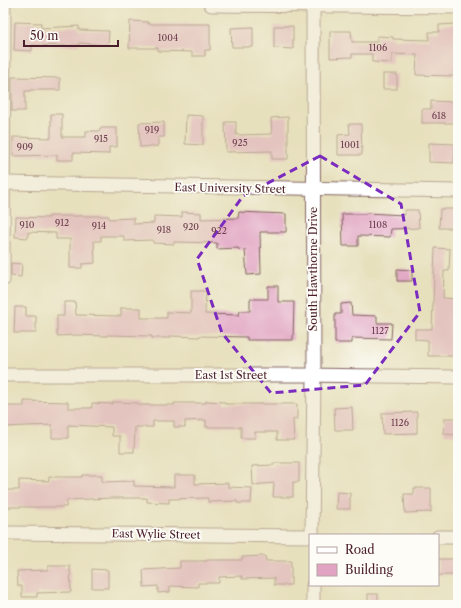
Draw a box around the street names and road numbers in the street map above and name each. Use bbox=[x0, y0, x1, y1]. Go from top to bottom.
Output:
street label: East University Street bbox=[174, 180, 286, 196]
street label: South Hawthorne Drive bbox=[306, 207, 320, 331]
street label: East 1st Street bbox=[195, 368, 267, 382]
street label: East Wylie Street bbox=[111, 526, 201, 542]

